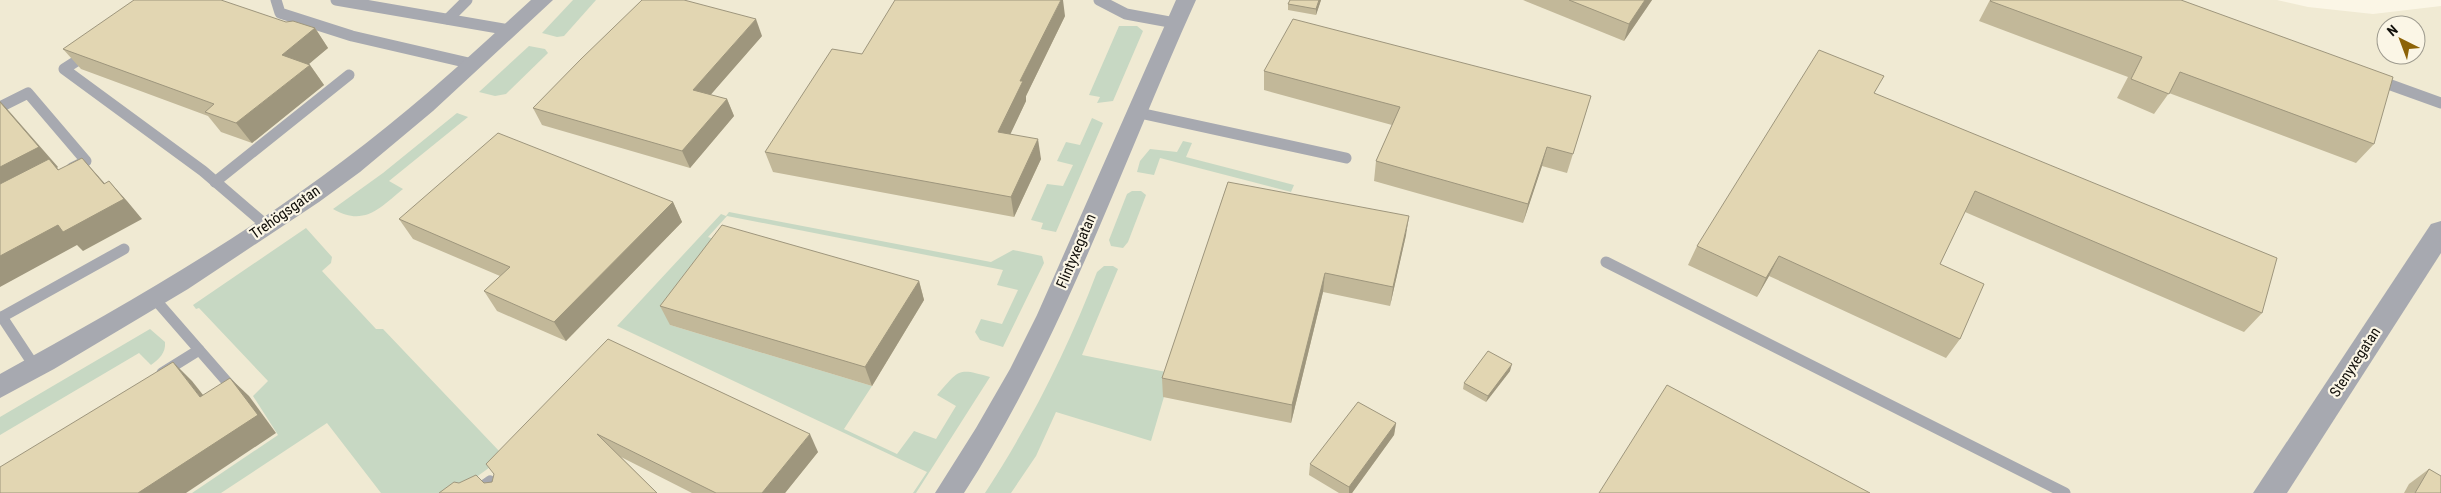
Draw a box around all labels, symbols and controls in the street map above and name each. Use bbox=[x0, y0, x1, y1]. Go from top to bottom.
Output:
north arrow bbox=[2376, 15, 2426, 65]
text: N bbox=[2384, 22, 2401, 39]
street label: Trehögsgatan bbox=[247, 181, 323, 243]
street label: Flintyxegatan bbox=[1052, 211, 1100, 291]
street label: Stenyxegatan bbox=[2326, 324, 2384, 400]

